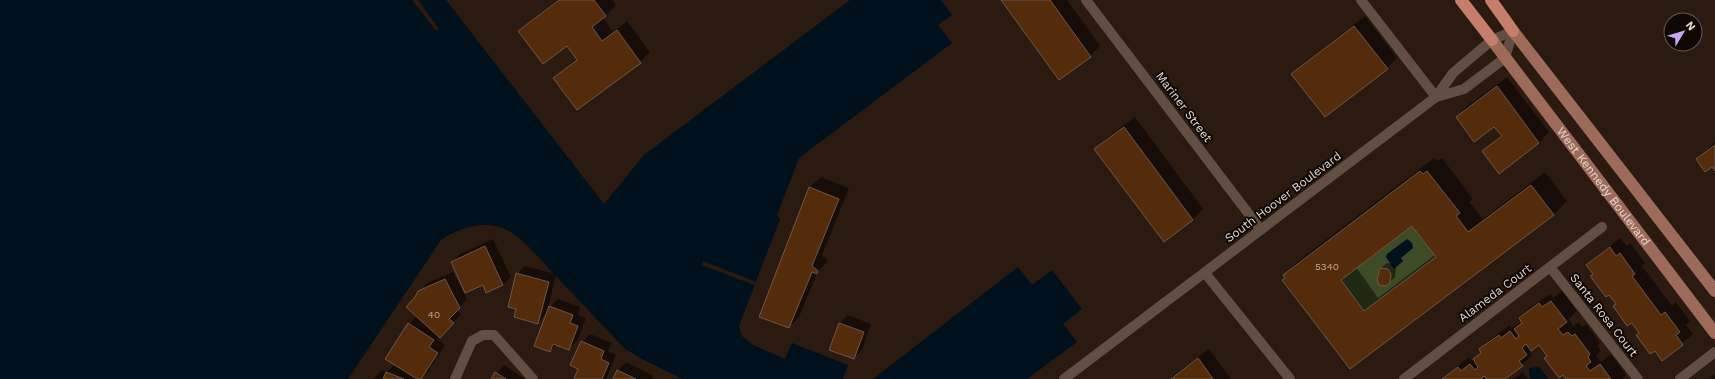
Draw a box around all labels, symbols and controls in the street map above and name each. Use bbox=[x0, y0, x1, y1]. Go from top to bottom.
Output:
north arrow bbox=[1663, 12, 1703, 52]
text: N bbox=[1683, 19, 1698, 33]
street label: Mariner Street bbox=[1153, 69, 1215, 145]
street label: West Kennedy Boulevard bbox=[1554, 124, 1653, 248]
street label: South Hoover Boulevard bbox=[1222, 149, 1344, 245]
house number: 5340 bbox=[1315, 261, 1339, 272]
street label: Alameda Court bbox=[1456, 261, 1534, 325]
street label: Santa Rosa Court bbox=[1567, 271, 1641, 359]
house number: 40 bbox=[428, 309, 440, 320]

